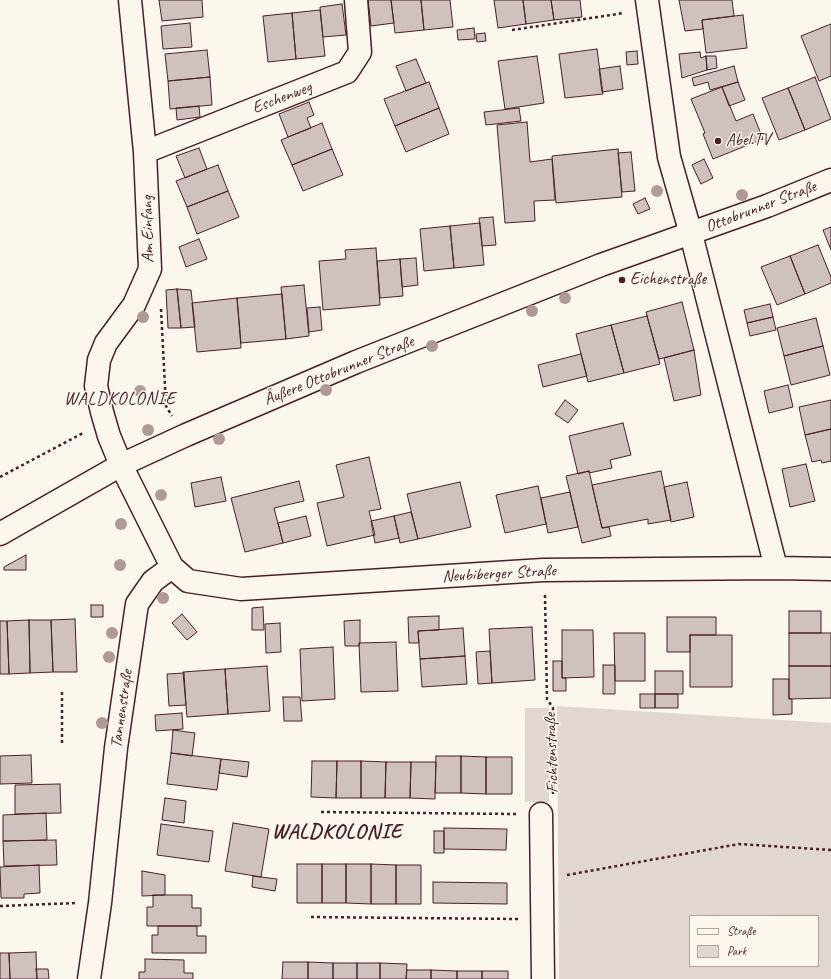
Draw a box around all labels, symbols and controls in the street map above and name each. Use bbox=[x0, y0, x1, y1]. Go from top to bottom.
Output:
street label: Eschenweg bbox=[249, 77, 315, 119]
place label: Abel.TV bbox=[726, 131, 770, 151]
marker: Abel.TV bbox=[713, 136, 723, 146]
street label: Ottobrunner Straße bbox=[703, 177, 819, 237]
street label: Am Einfang bbox=[137, 195, 159, 263]
place label: Eichenstraße bbox=[630, 270, 706, 290]
marker: Eichenstraße bbox=[617, 275, 627, 285]
street label: Äußere Ottobrunner Straße bbox=[261, 332, 417, 410]
district label: WALDKOLONIE bbox=[65, 388, 175, 410]
street label: Neubiberger Straße bbox=[442, 561, 556, 587]
street label: Tannenstraße bbox=[106, 668, 138, 750]
street label: Fichtenstraße bbox=[540, 712, 564, 794]
district label: WALDKOLONIE bbox=[273, 819, 401, 845]
legend bbox=[689, 915, 819, 967]
text: Straße bbox=[727, 923, 755, 939]
text: Park bbox=[727, 943, 746, 959]

